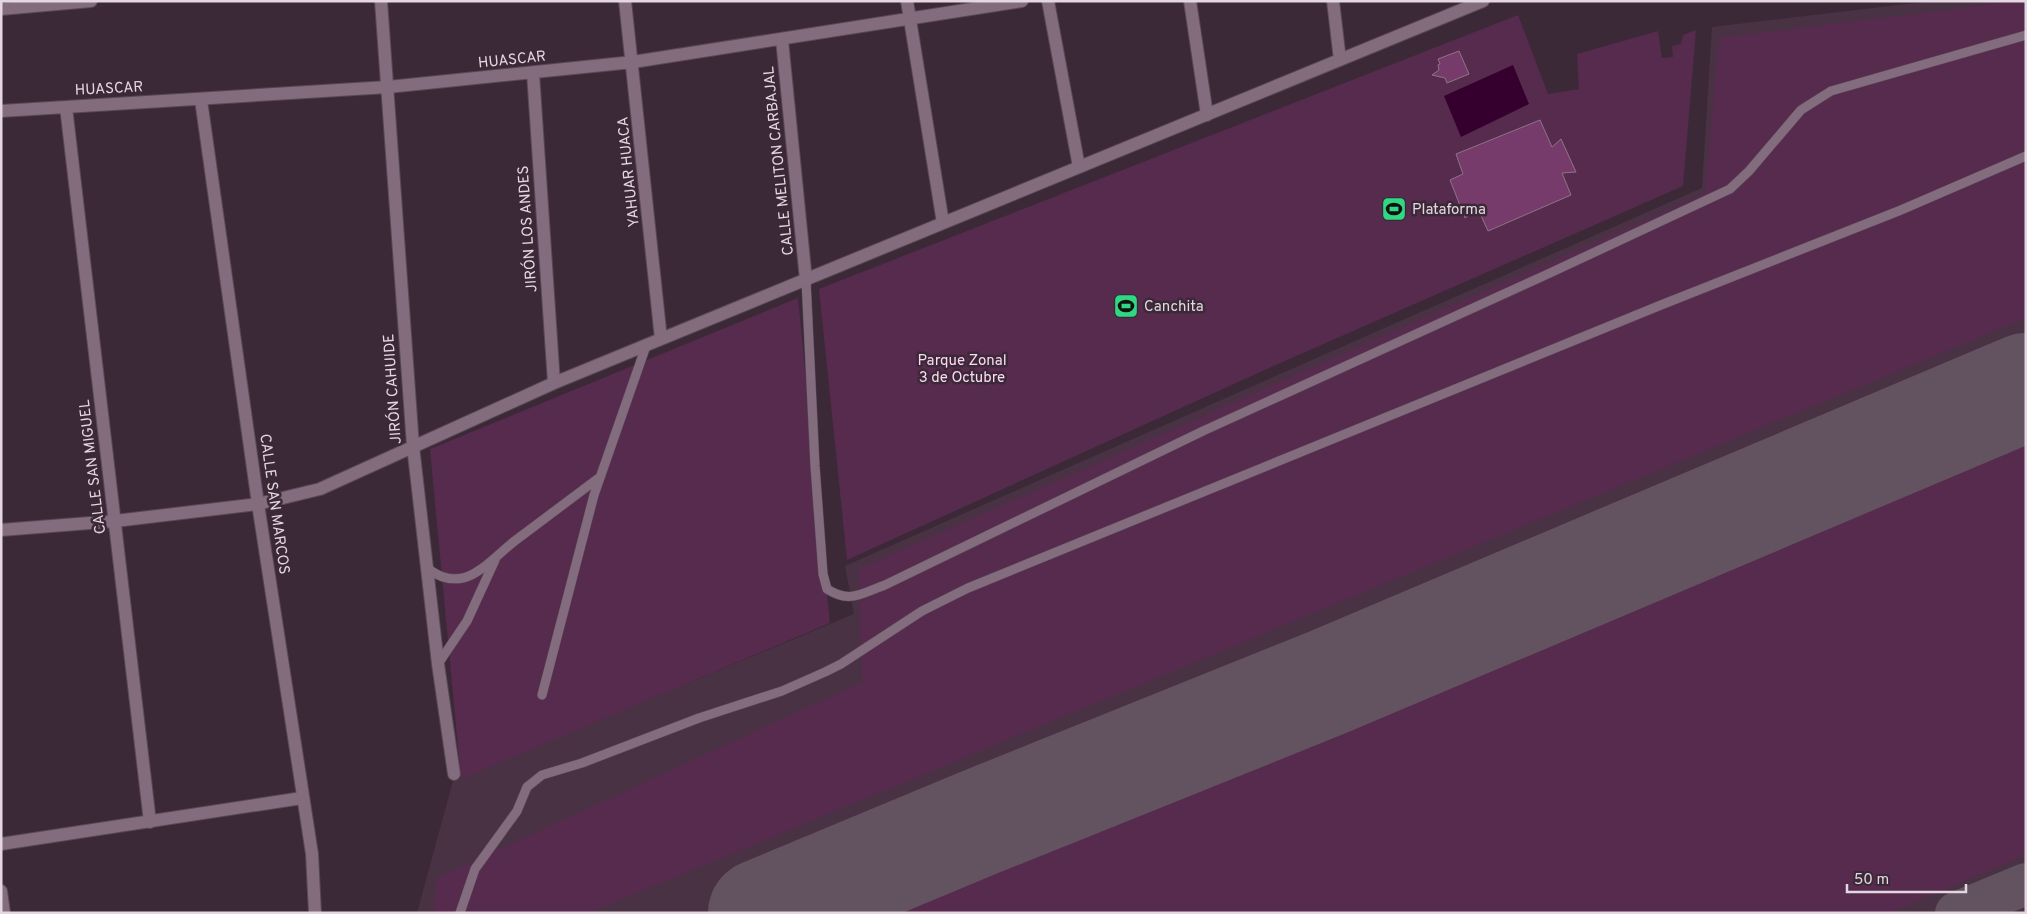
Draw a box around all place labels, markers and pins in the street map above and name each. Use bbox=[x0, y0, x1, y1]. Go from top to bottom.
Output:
sports icon: Plataforma bbox=[1381, 196, 1407, 222]
place label: Plataforma bbox=[1412, 201, 1486, 220]
sports icon: Canchita bbox=[1113, 293, 1139, 319]
place label: Canchita bbox=[1144, 298, 1204, 317]

